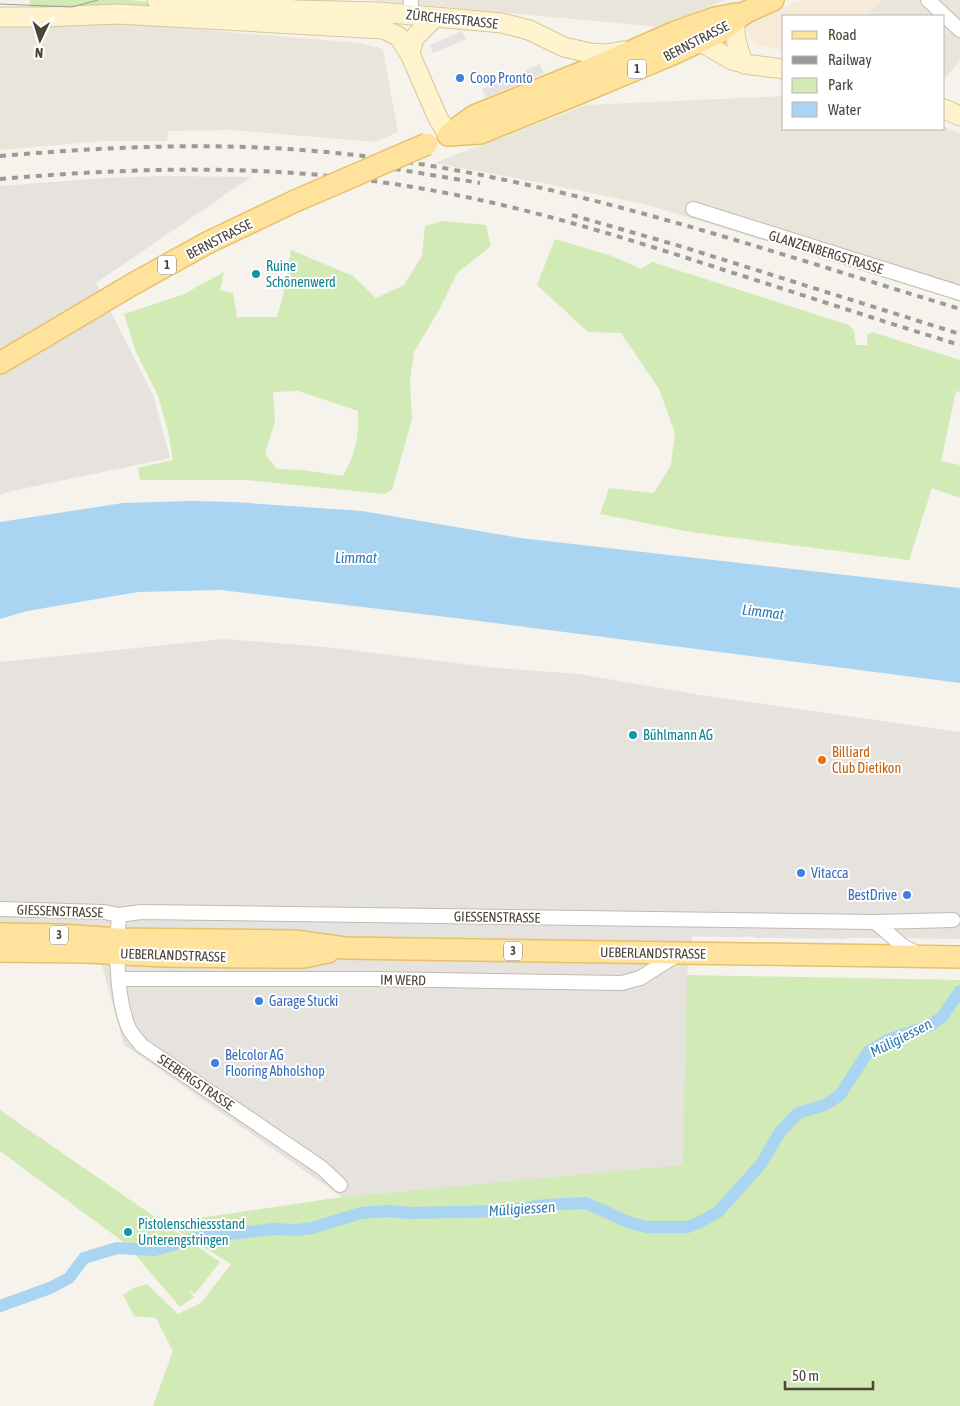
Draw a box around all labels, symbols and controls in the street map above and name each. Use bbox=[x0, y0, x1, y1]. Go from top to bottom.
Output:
street label: ZÜRCHERSTRASSE bbox=[405, 6, 499, 32]
north arrow bbox=[15, 15, 65, 65]
legend bbox=[782, 15, 945, 130]
street label: BERNSTRASSE bbox=[661, 18, 731, 64]
text: Road bbox=[828, 26, 857, 43]
text: N bbox=[34, 45, 44, 61]
text: Railway bbox=[828, 51, 872, 68]
road number: 1 bbox=[628, 60, 646, 78]
place label: Coop Pronto bbox=[470, 70, 533, 86]
marker: Coop Pronto bbox=[454, 72, 466, 84]
text: Park bbox=[828, 76, 853, 93]
text: Water bbox=[828, 101, 861, 118]
street label: BERNSTRASSE bbox=[184, 216, 254, 262]
street label: GLANZENBERGSTRASSE bbox=[767, 227, 885, 277]
road number: 1 bbox=[158, 256, 176, 274]
place label: Ruine Schönenwerd bbox=[266, 258, 336, 290]
marker: Ruine Schönenwerd bbox=[250, 268, 262, 280]
water label: Limmat bbox=[335, 549, 378, 566]
water label: Limmat bbox=[741, 600, 786, 623]
place label: Bühlmann AG bbox=[643, 727, 713, 743]
marker: Bühlmann AG bbox=[627, 729, 639, 741]
place label: Billiard Club Dietikon bbox=[832, 744, 901, 776]
marker: Billiard Club Dietikon bbox=[816, 754, 828, 766]
place label: Vitacca bbox=[811, 865, 849, 881]
marker: Vitacca bbox=[795, 867, 807, 879]
place label: BestDrive bbox=[848, 887, 897, 903]
marker: BestDrive bbox=[901, 889, 913, 901]
street label: GIESSENSTRASSE bbox=[16, 901, 104, 921]
street label: GIESSENSTRASSE bbox=[454, 908, 540, 926]
road number: 3 bbox=[50, 926, 68, 944]
road number: 3 bbox=[504, 941, 522, 960]
street label: UEBERLANDSTRASSE bbox=[600, 944, 706, 962]
street label: UEBERLANDSTRASSE bbox=[120, 945, 226, 965]
street label: IM WERD bbox=[380, 972, 426, 988]
place label: Garage Stucki bbox=[269, 993, 338, 1009]
marker: Garage Stucki bbox=[253, 995, 265, 1007]
water label: Müligiessen bbox=[867, 1015, 934, 1060]
place label: Belcolor AG Flooring Abholshop bbox=[225, 1047, 325, 1079]
street label: SEEBERGSTRASSE bbox=[155, 1051, 237, 1113]
marker: Belcolor AG Flooring Abholshop bbox=[209, 1057, 221, 1069]
water label: Müligiessen bbox=[488, 1198, 556, 1219]
place label: Pistolenschiessstand Unterengstringen bbox=[138, 1216, 245, 1248]
marker: Pistolenschiessstand Unterengstringen bbox=[122, 1226, 134, 1238]
scale bar bbox=[785, 1358, 872, 1390]
text: 50 m bbox=[792, 1367, 819, 1384]

